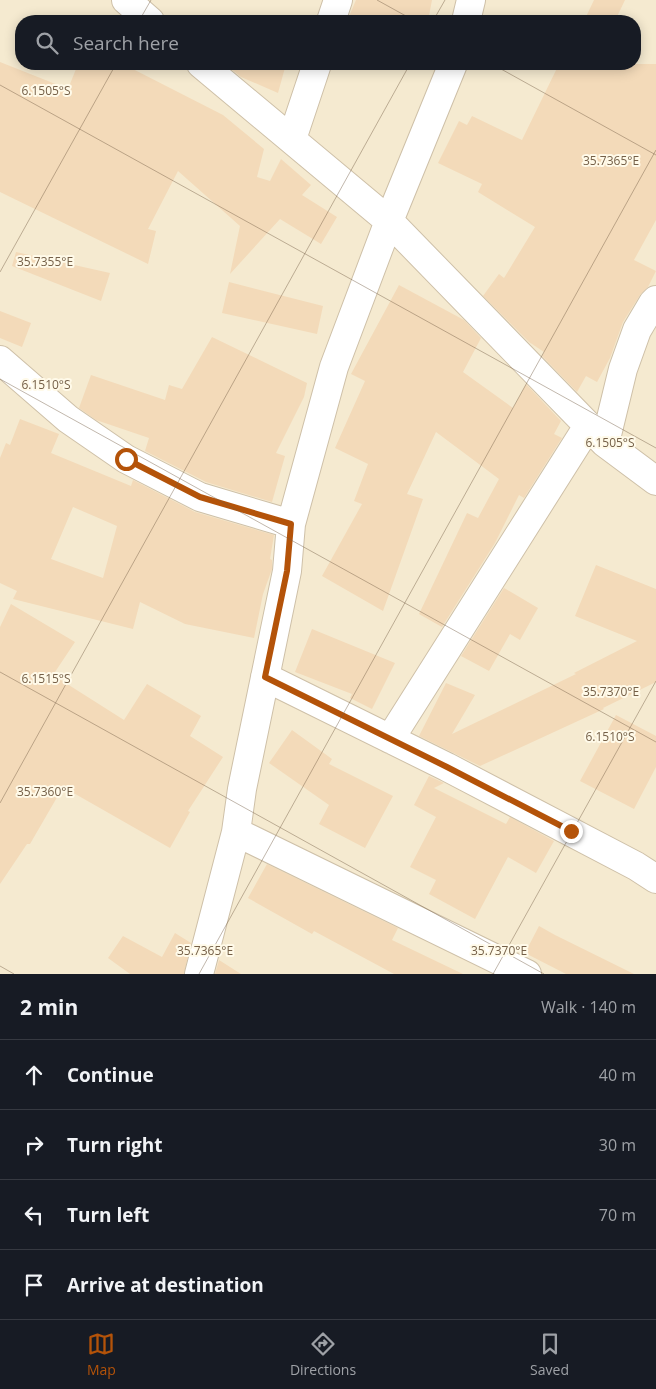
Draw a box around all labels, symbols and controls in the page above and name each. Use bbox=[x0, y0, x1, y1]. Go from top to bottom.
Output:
search box bbox=[15, 15, 641, 70]
icon: search bbox=[33, 29, 61, 57]
text: Search here bbox=[73, 30, 179, 56]
text: 6.1505°S bbox=[21, 82, 71, 99]
text: 35.7365°E bbox=[583, 152, 639, 169]
text: 35.7355°E bbox=[17, 253, 73, 270]
text: 6.1510°S bbox=[21, 376, 71, 393]
text: 6.1505°S bbox=[585, 434, 635, 451]
route start bbox=[115, 448, 138, 471]
text: 6.1515°S bbox=[21, 670, 71, 687]
text: 35.7370°E bbox=[583, 683, 639, 700]
text: 6.1510°S bbox=[585, 728, 635, 745]
text: 35.7360°E bbox=[17, 783, 73, 800]
route end bbox=[560, 820, 583, 843]
text: 35.7365°E bbox=[177, 942, 233, 959]
text: 35.7370°E bbox=[471, 942, 527, 959]
text: 2 min bbox=[20, 993, 78, 1021]
text: Walk · 140 m bbox=[541, 996, 636, 1018]
icon: ahead bbox=[20, 1061, 48, 1089]
text: Continue bbox=[67, 1062, 154, 1088]
text: 40 m bbox=[599, 1064, 636, 1086]
icon: right bbox=[20, 1131, 48, 1159]
text: Turn right bbox=[67, 1132, 162, 1158]
text: 30 m bbox=[599, 1134, 636, 1156]
icon: left bbox=[20, 1201, 48, 1229]
text: Turn left bbox=[67, 1202, 149, 1228]
text: 70 m bbox=[599, 1204, 636, 1226]
icon: arrive bbox=[20, 1271, 48, 1299]
text: Arrive at destination bbox=[67, 1272, 264, 1298]
tab: Map bbox=[87, 1330, 116, 1379]
tab: Directions bbox=[290, 1330, 356, 1379]
tab: Saved bbox=[530, 1330, 569, 1379]

